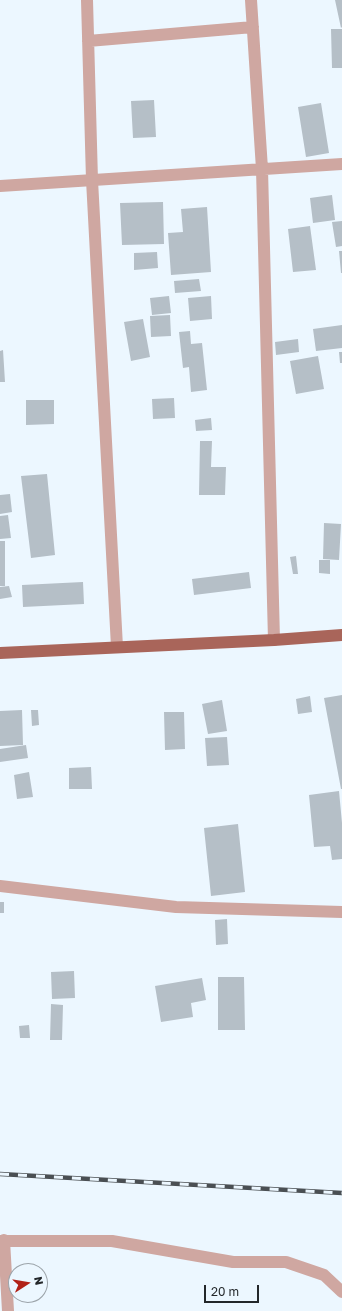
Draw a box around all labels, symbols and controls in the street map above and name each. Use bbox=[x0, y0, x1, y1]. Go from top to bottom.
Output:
north arrow bbox=[8, 1263, 48, 1303]
text: N bbox=[32, 1275, 46, 1286]
scale bar bbox=[206, 1277, 261, 1303]
text: 20 m bbox=[211, 1284, 239, 1299]

